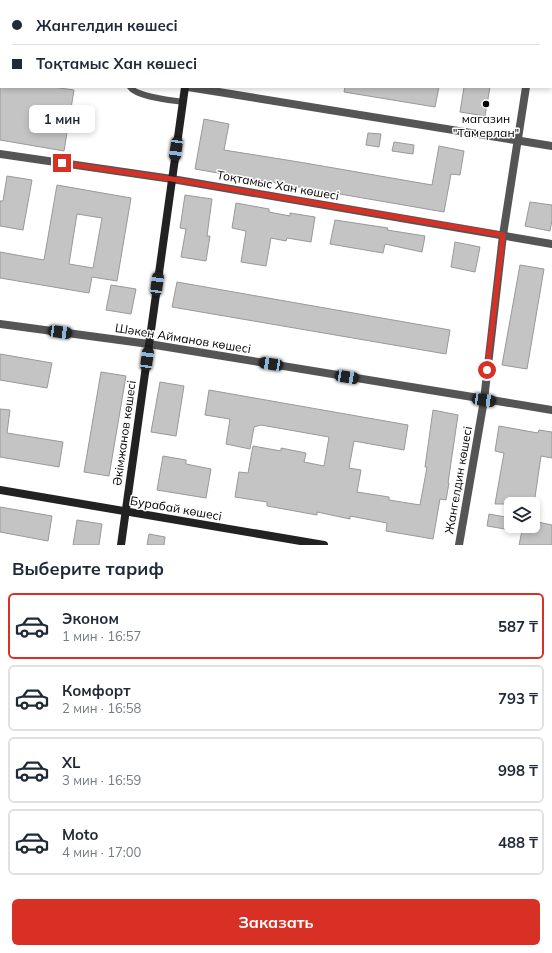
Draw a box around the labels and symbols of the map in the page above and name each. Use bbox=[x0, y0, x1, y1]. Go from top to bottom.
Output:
marker: магазин "Тамерлан" bbox=[481, 99, 491, 109]
callout: 1 мин bbox=[29, 105, 95, 133]
place label: магазин "Тамерлан" bbox=[453, 111, 519, 140]
car bbox=[168, 136, 184, 162]
route end bbox=[53, 154, 71, 172]
street label: Тоқтамыс Хан көшесі bbox=[216, 167, 340, 203]
car bbox=[149, 271, 165, 297]
street label: Шәкен Айманов көшесі bbox=[114, 320, 252, 356]
car bbox=[47, 324, 73, 340]
car bbox=[139, 346, 155, 372]
car bbox=[258, 356, 284, 372]
route start bbox=[478, 361, 496, 379]
car bbox=[334, 369, 360, 385]
street label: Әкімжанов көшесі bbox=[109, 379, 139, 487]
car bbox=[471, 392, 497, 408]
street label: Жангелдин көшесі bbox=[441, 425, 475, 535]
street label: Бурабай көшесі bbox=[129, 493, 223, 523]

